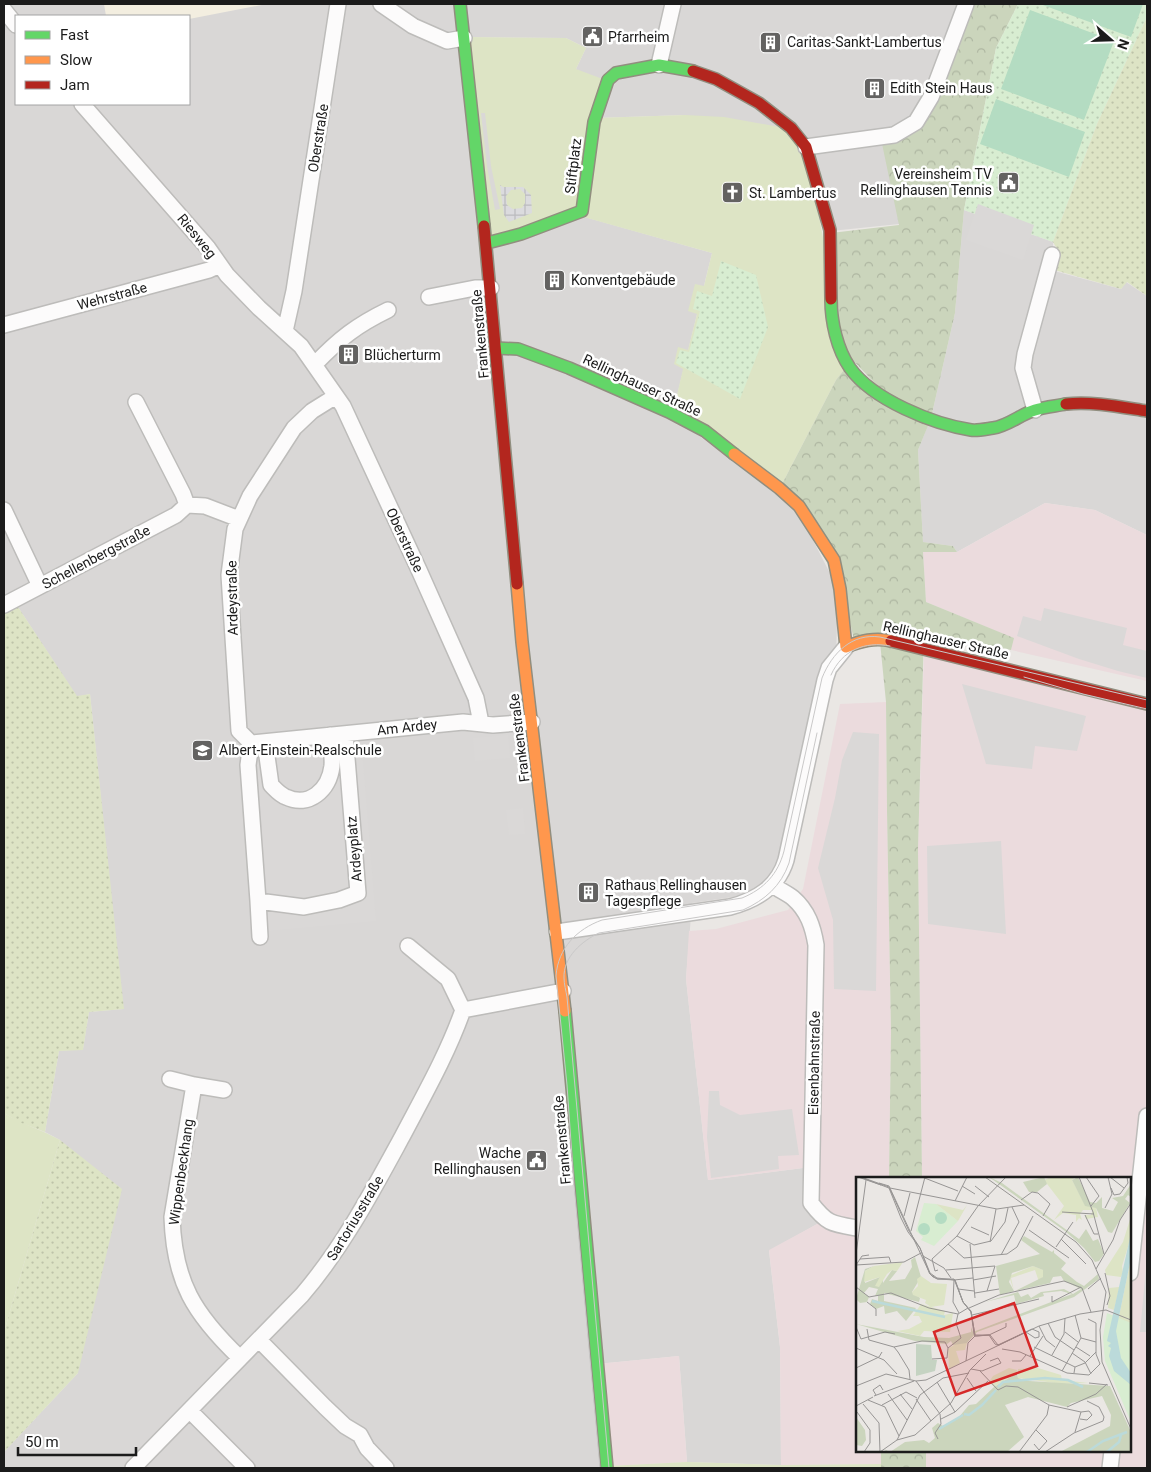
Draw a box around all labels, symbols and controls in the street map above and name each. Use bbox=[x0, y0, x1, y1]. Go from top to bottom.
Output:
legend bbox=[15, 15, 190, 105]
north arrow bbox=[1086, 15, 1136, 65]
public building icon: Pfarrheim bbox=[580, 25, 604, 49]
text: Fast bbox=[60, 26, 89, 44]
place label: Pfarrheim bbox=[608, 29, 670, 45]
building icon: Caritas-Sankt-Lambertus bbox=[759, 30, 783, 54]
place label: Caritas-Sankt-Lambertus bbox=[787, 34, 942, 50]
text: N bbox=[1114, 37, 1132, 52]
text: Slow bbox=[60, 51, 92, 69]
text: Jam bbox=[60, 76, 90, 94]
building icon: Edith Stein Haus bbox=[862, 76, 886, 100]
place label: Edith Stein Haus bbox=[890, 80, 992, 96]
street label: Oberstraße bbox=[305, 103, 331, 173]
street label: Stiftplatz bbox=[562, 137, 584, 195]
place label: Vereinsheim TV Rellinghausen Tennis bbox=[860, 166, 992, 198]
public building icon: Vereinsheim TV Rellinghausen Tennis bbox=[996, 170, 1020, 194]
church icon: St. Lambertus bbox=[721, 181, 745, 205]
place label: St. Lambertus bbox=[749, 185, 836, 201]
street label: Riesweg bbox=[174, 211, 220, 261]
building icon: Konventgebäude bbox=[543, 268, 567, 292]
place label: Konventgebäude bbox=[571, 272, 676, 288]
street label: Wehrstraße bbox=[75, 279, 149, 313]
street label: Frankenstraße bbox=[468, 289, 492, 379]
building icon: Blücherturm bbox=[336, 343, 360, 367]
place label: Blücherturm bbox=[364, 347, 441, 363]
street label: Rellinghauser Straße bbox=[580, 351, 704, 419]
street label: Oberstraße bbox=[383, 505, 427, 575]
street label: Schellenbergstraße bbox=[39, 522, 153, 592]
street label: Ardeystraße bbox=[223, 560, 241, 636]
street label: Rellinghauser Straße bbox=[882, 618, 1010, 662]
street label: Frankenstraße bbox=[506, 693, 532, 783]
street label: Am Ardey bbox=[376, 716, 438, 738]
school or university icon: Albert-Einstein-Realschule bbox=[191, 738, 215, 762]
place label: Albert-Einstein-Realschule bbox=[219, 742, 382, 758]
street label: Ardeyplatz bbox=[343, 815, 365, 883]
place label: Rathaus Rellinghausen Tagespflege bbox=[605, 877, 747, 909]
building icon: Rathaus Rellinghausen Tagespflege bbox=[577, 881, 601, 905]
street label: Eisenbahnstraße bbox=[805, 1011, 823, 1115]
street label: Frankenstraße bbox=[550, 1095, 574, 1185]
street label: Wippenbeckhang bbox=[166, 1118, 196, 1226]
place label: Wache Rellinghausen bbox=[434, 1145, 521, 1177]
public building icon: Wache Rellinghausen bbox=[525, 1149, 549, 1173]
street label: Sartoriusstraße bbox=[323, 1173, 387, 1263]
inset map bbox=[856, 1177, 1131, 1452]
scale bar bbox=[18, 1424, 135, 1456]
text: 50 m bbox=[25, 1433, 59, 1451]

